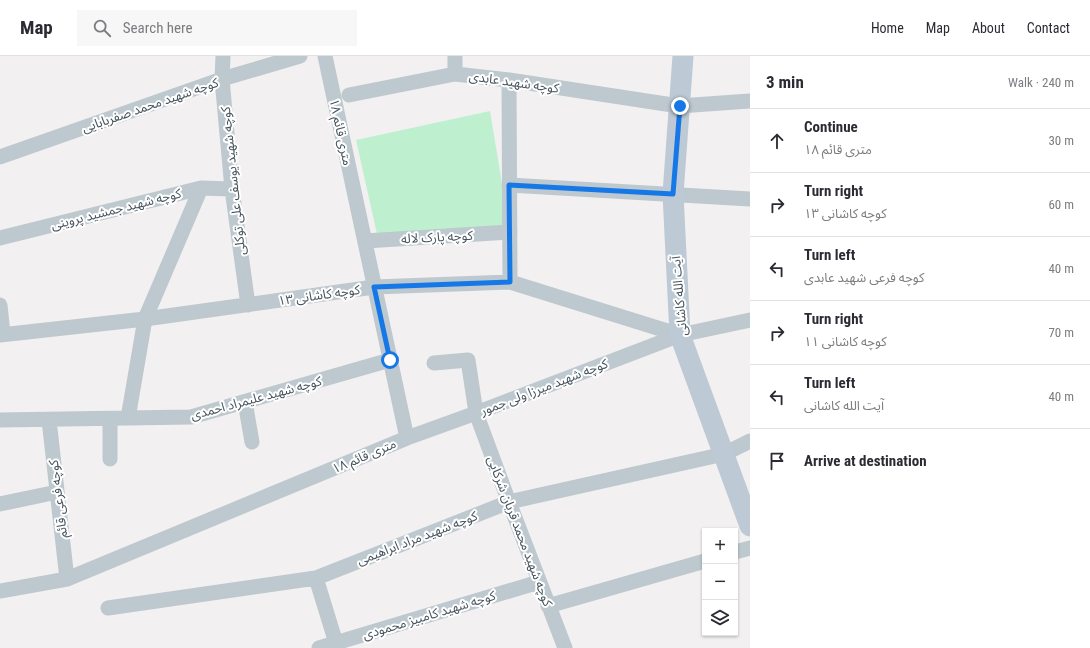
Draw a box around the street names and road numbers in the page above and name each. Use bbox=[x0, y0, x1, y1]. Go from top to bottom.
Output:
street label: کوچه شهید عابدی bbox=[468, 68, 561, 98]
street label: کوچه شهید محمد صفربابایی bbox=[80, 74, 222, 137]
street label: ۱۸ متری قائم bbox=[324, 97, 355, 168]
street label: کوچه شهید یوسف علی توکلی bbox=[218, 105, 250, 256]
street label: کوچه شهید جمشید پروینی bbox=[49, 185, 184, 234]
street label: کوچه پارک لاله bbox=[401, 228, 474, 248]
street label: آیت الله کاشانی bbox=[668, 254, 691, 337]
street label: کوچه کاشانی ۱۳ bbox=[277, 282, 362, 310]
street label: کوچه شهید میرزا ولی جمور bbox=[477, 356, 611, 420]
street label: کوچه شهید علیمراد احمدی bbox=[189, 373, 324, 425]
street label: ۱۸ متری قائم bbox=[330, 436, 400, 479]
street label: کوچه شهید محمد قربان شرکایی bbox=[482, 454, 556, 610]
street label: کوچه فرعی قائم bbox=[46, 458, 73, 539]
street label: کوچه شهید مراد ابراهیمی bbox=[355, 508, 481, 570]
street label: کوچه شهید کامبیز محمودی bbox=[361, 587, 498, 644]

